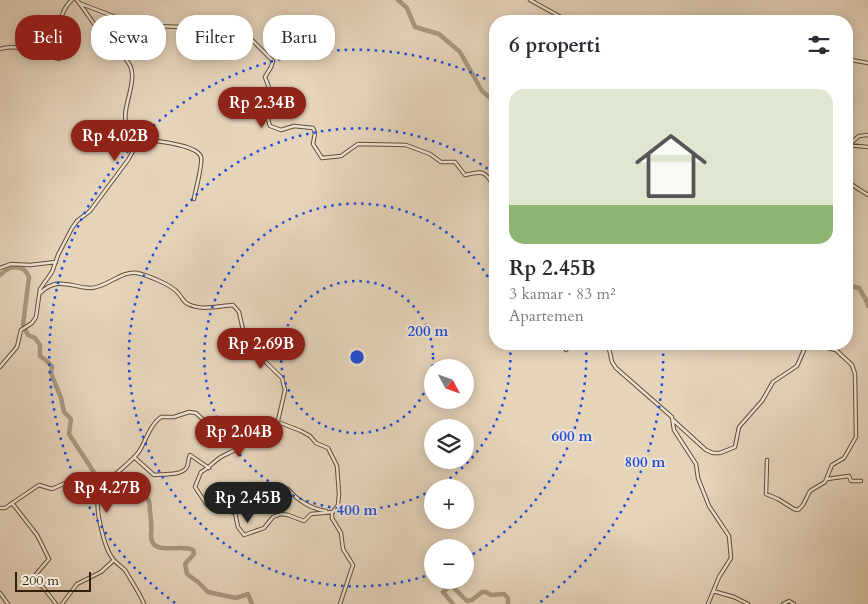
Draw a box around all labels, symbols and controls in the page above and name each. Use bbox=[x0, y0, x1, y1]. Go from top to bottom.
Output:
chip: Beli bbox=[15, 15, 81, 60]
chip: Sewa bbox=[91, 15, 166, 60]
chip: Filter bbox=[176, 15, 253, 60]
chip: Baru bbox=[263, 15, 335, 60]
text: 6 properti bbox=[509, 31, 601, 60]
icon: filters bbox=[805, 31, 833, 59]
pin: Rp 2.34B bbox=[210, 86, 314, 129]
text: Rp 2.34B bbox=[229, 92, 295, 114]
pin: Rp 4.02B bbox=[63, 120, 167, 162]
icon: home bbox=[626, 121, 716, 211]
text: Rp 4.02B bbox=[82, 125, 148, 147]
text: Rp 2.45B bbox=[509, 254, 596, 283]
text: 3 kamar · 83 m² bbox=[509, 283, 615, 305]
text: Apartemen bbox=[509, 305, 584, 327]
text: 200 m bbox=[408, 321, 449, 341]
pin: Rp 2.69B bbox=[209, 328, 313, 370]
text: Rp 2.69B bbox=[228, 333, 294, 355]
centre of rings bbox=[348, 348, 366, 366]
north arrow bbox=[424, 359, 474, 409]
map controls bbox=[424, 359, 474, 589]
pin: Rp 2.04B bbox=[187, 416, 291, 458]
button: layers bbox=[424, 419, 474, 469]
text: Rp 2.04B bbox=[206, 421, 272, 443]
text: 600 m bbox=[552, 426, 593, 446]
text: 800 m bbox=[625, 452, 666, 472]
pin: Rp 4.27B bbox=[55, 472, 159, 514]
text: Rp 4.27B bbox=[74, 477, 140, 499]
button: + bbox=[424, 479, 474, 529]
pin: Rp 2.45B bbox=[196, 482, 300, 524]
text: Rp 2.45B bbox=[215, 487, 281, 509]
text: 400 m bbox=[337, 500, 378, 520]
button: − bbox=[424, 539, 474, 589]
scale bar bbox=[15, 569, 91, 592]
text: 200 m bbox=[22, 571, 59, 590]

